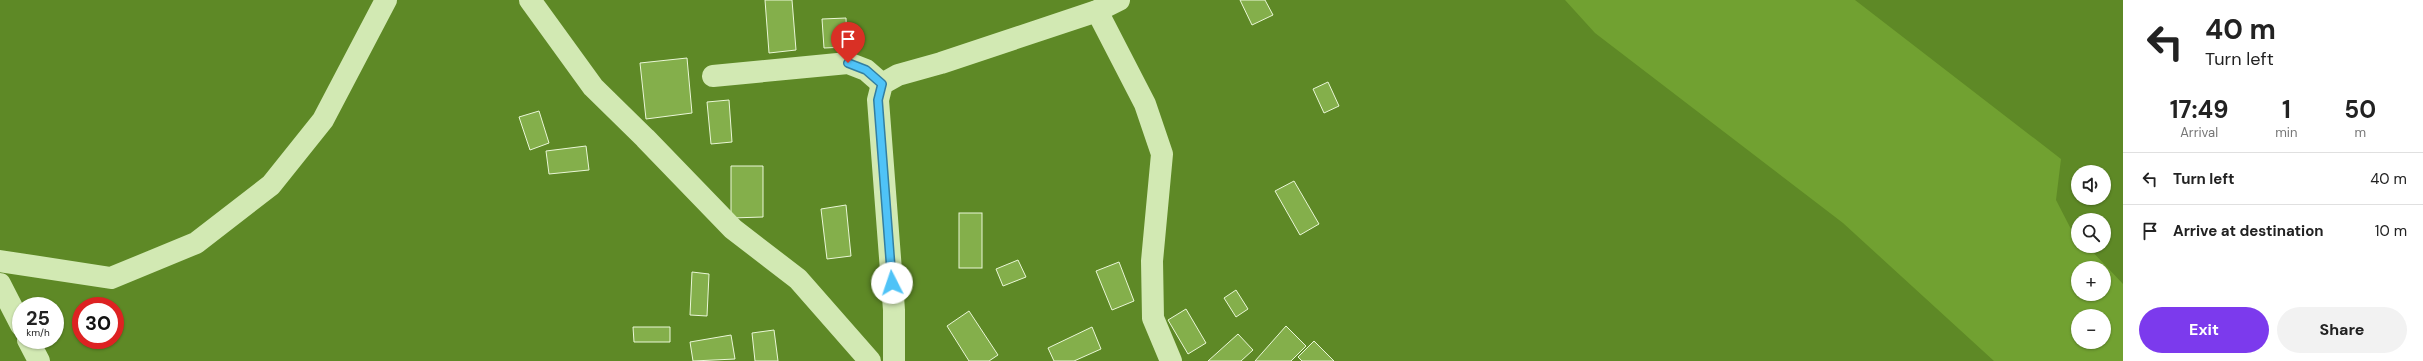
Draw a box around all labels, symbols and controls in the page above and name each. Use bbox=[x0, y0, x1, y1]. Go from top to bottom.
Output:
text: 40 m bbox=[2205, 11, 2276, 48]
icon: left bbox=[2139, 16, 2191, 68]
pin bbox=[831, 22, 865, 63]
icon: arrive bbox=[837, 28, 859, 50]
text: Turn left bbox=[2205, 47, 2274, 71]
text: 17:49 bbox=[2170, 94, 2228, 125]
text: 1 bbox=[2282, 94, 2291, 125]
text: 50 bbox=[2344, 94, 2376, 125]
text: Arrival bbox=[2180, 124, 2218, 141]
text: min bbox=[2275, 124, 2297, 141]
text: m bbox=[2354, 124, 2366, 141]
map controls bbox=[2071, 165, 2111, 349]
button: sound bbox=[2071, 165, 2111, 205]
icon: left bbox=[2139, 168, 2161, 190]
text: Turn left bbox=[2173, 169, 2234, 189]
text: 40 m bbox=[2370, 169, 2407, 189]
button: search bbox=[2071, 213, 2111, 253]
icon: arrive bbox=[2139, 220, 2161, 242]
text: Arrive at destination bbox=[2173, 221, 2324, 241]
text: 10 m bbox=[2375, 221, 2407, 241]
button: + bbox=[2071, 261, 2111, 301]
position arrow bbox=[871, 262, 913, 304]
speed limit sign: 30 bbox=[72, 297, 124, 349]
text: 25 bbox=[26, 305, 50, 331]
button: Exit bbox=[2139, 307, 2269, 353]
button: Share bbox=[2277, 307, 2407, 353]
button: − bbox=[2071, 309, 2111, 349]
text: km/h bbox=[26, 326, 50, 339]

